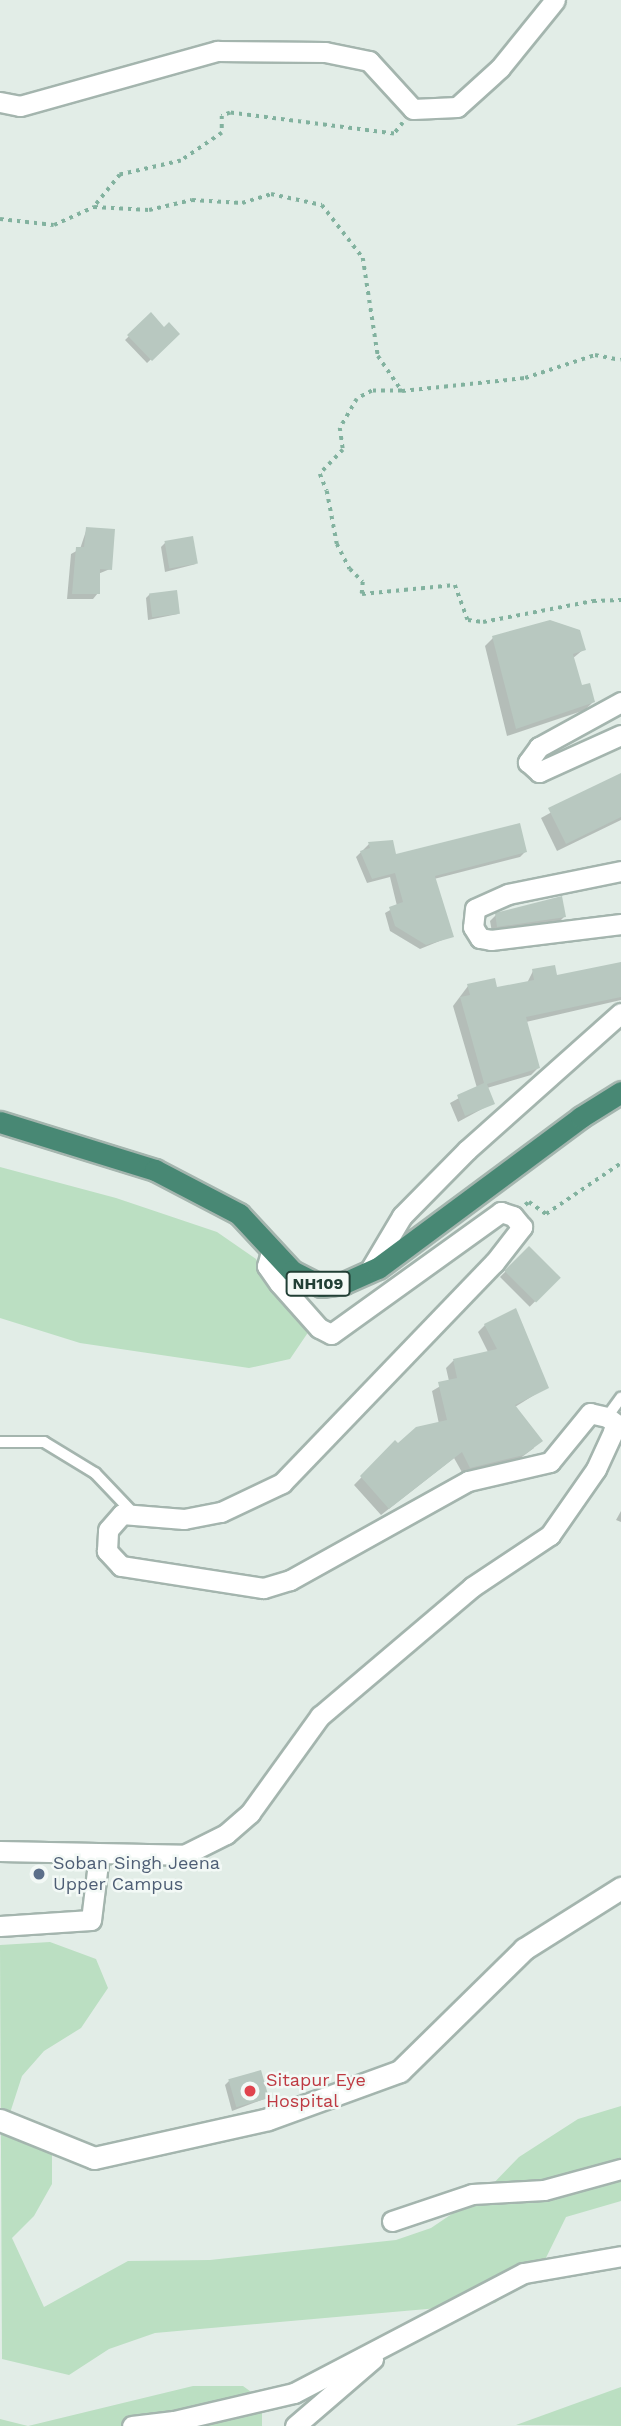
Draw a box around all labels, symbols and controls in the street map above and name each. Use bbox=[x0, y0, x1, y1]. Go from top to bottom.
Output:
road number: NH109 bbox=[285, 1272, 351, 1296]
place label: Soban Singh Jeena Upper Campus bbox=[53, 1853, 220, 1896]
marker: Soban Singh Jeena Upper Campus bbox=[31, 1866, 47, 1882]
place label: Sitapur Eye Hospital bbox=[266, 2070, 366, 2112]
marker: Sitapur Eye Hospital bbox=[240, 2081, 260, 2101]

